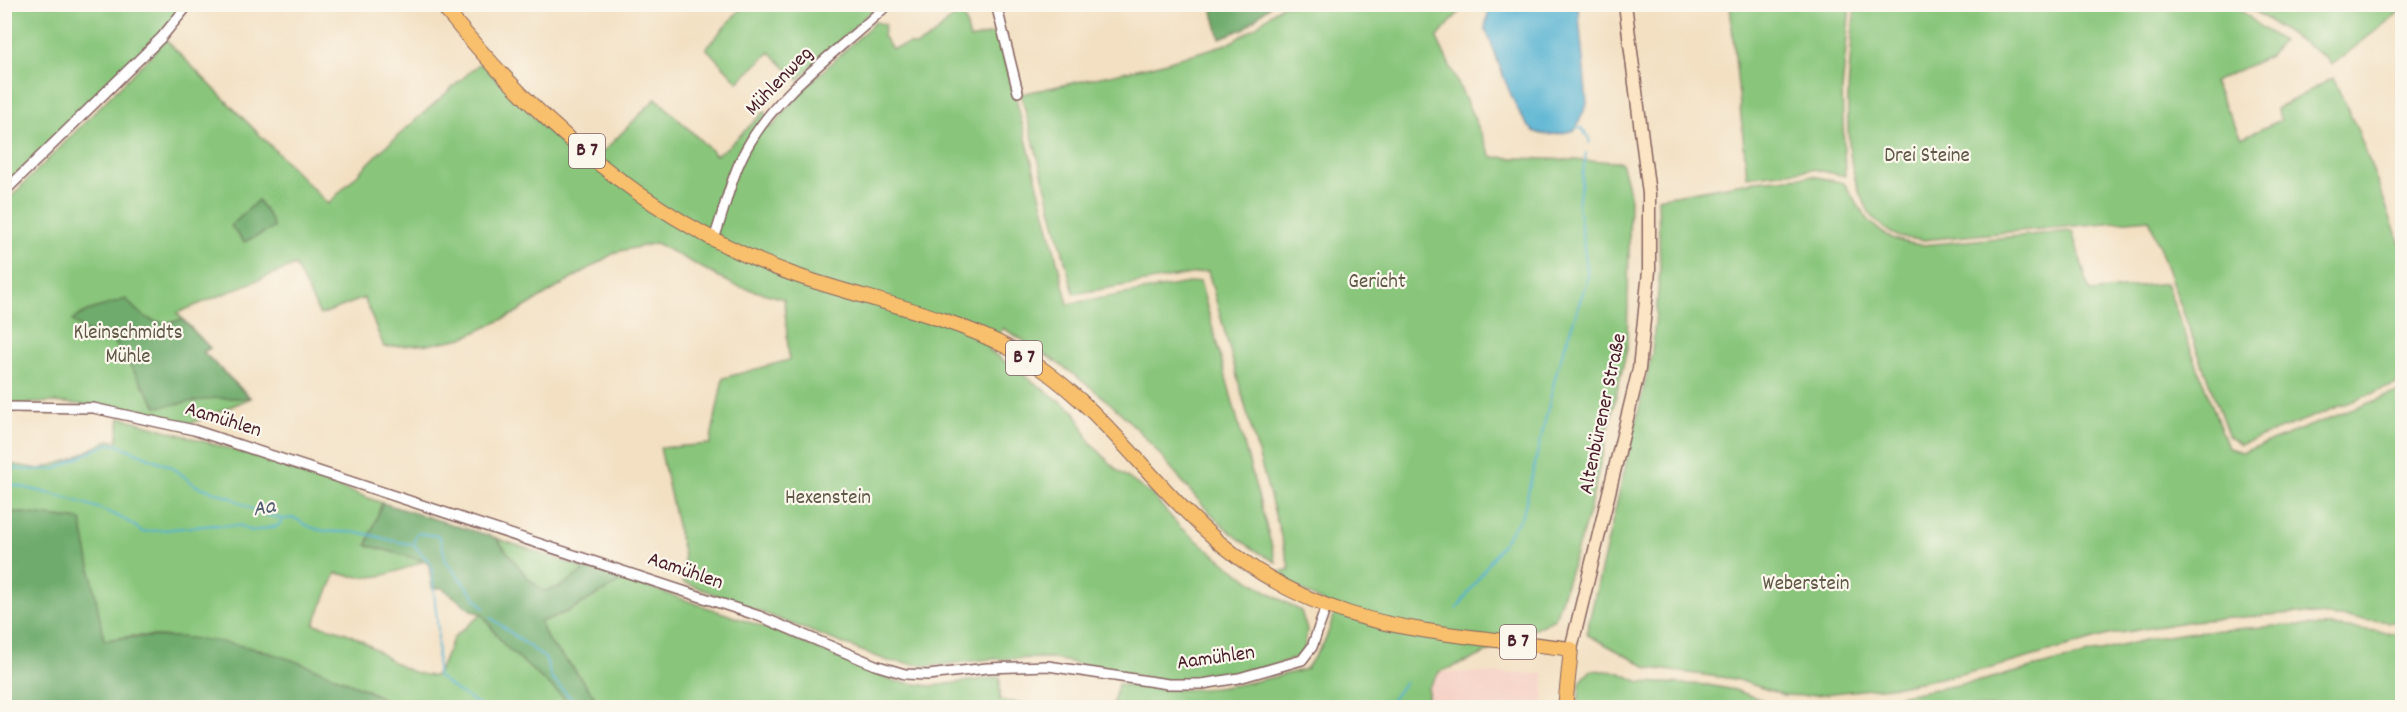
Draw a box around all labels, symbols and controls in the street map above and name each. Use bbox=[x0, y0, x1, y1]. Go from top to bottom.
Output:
street label: Mühlenweg bbox=[739, 40, 821, 124]
road number: B 7 bbox=[569, 134, 605, 168]
park label: Drei Steine bbox=[1884, 142, 1970, 172]
park label: Gericht bbox=[1348, 268, 1406, 298]
park label: Kleinschmidts Mühle bbox=[73, 319, 183, 373]
street label: Altenbürener Straße bbox=[1572, 331, 1636, 497]
road number: B 7 bbox=[1006, 341, 1042, 375]
street label: Aamühlen bbox=[181, 395, 265, 447]
park label: Hexenstein bbox=[785, 484, 871, 514]
water label: Aa bbox=[250, 491, 280, 526]
street label: Aamühlen bbox=[643, 545, 727, 599]
park label: Weberstein bbox=[1763, 570, 1849, 600]
road number: B 7 bbox=[1500, 625, 1536, 659]
street label: Aamühlen bbox=[1175, 639, 1257, 679]

